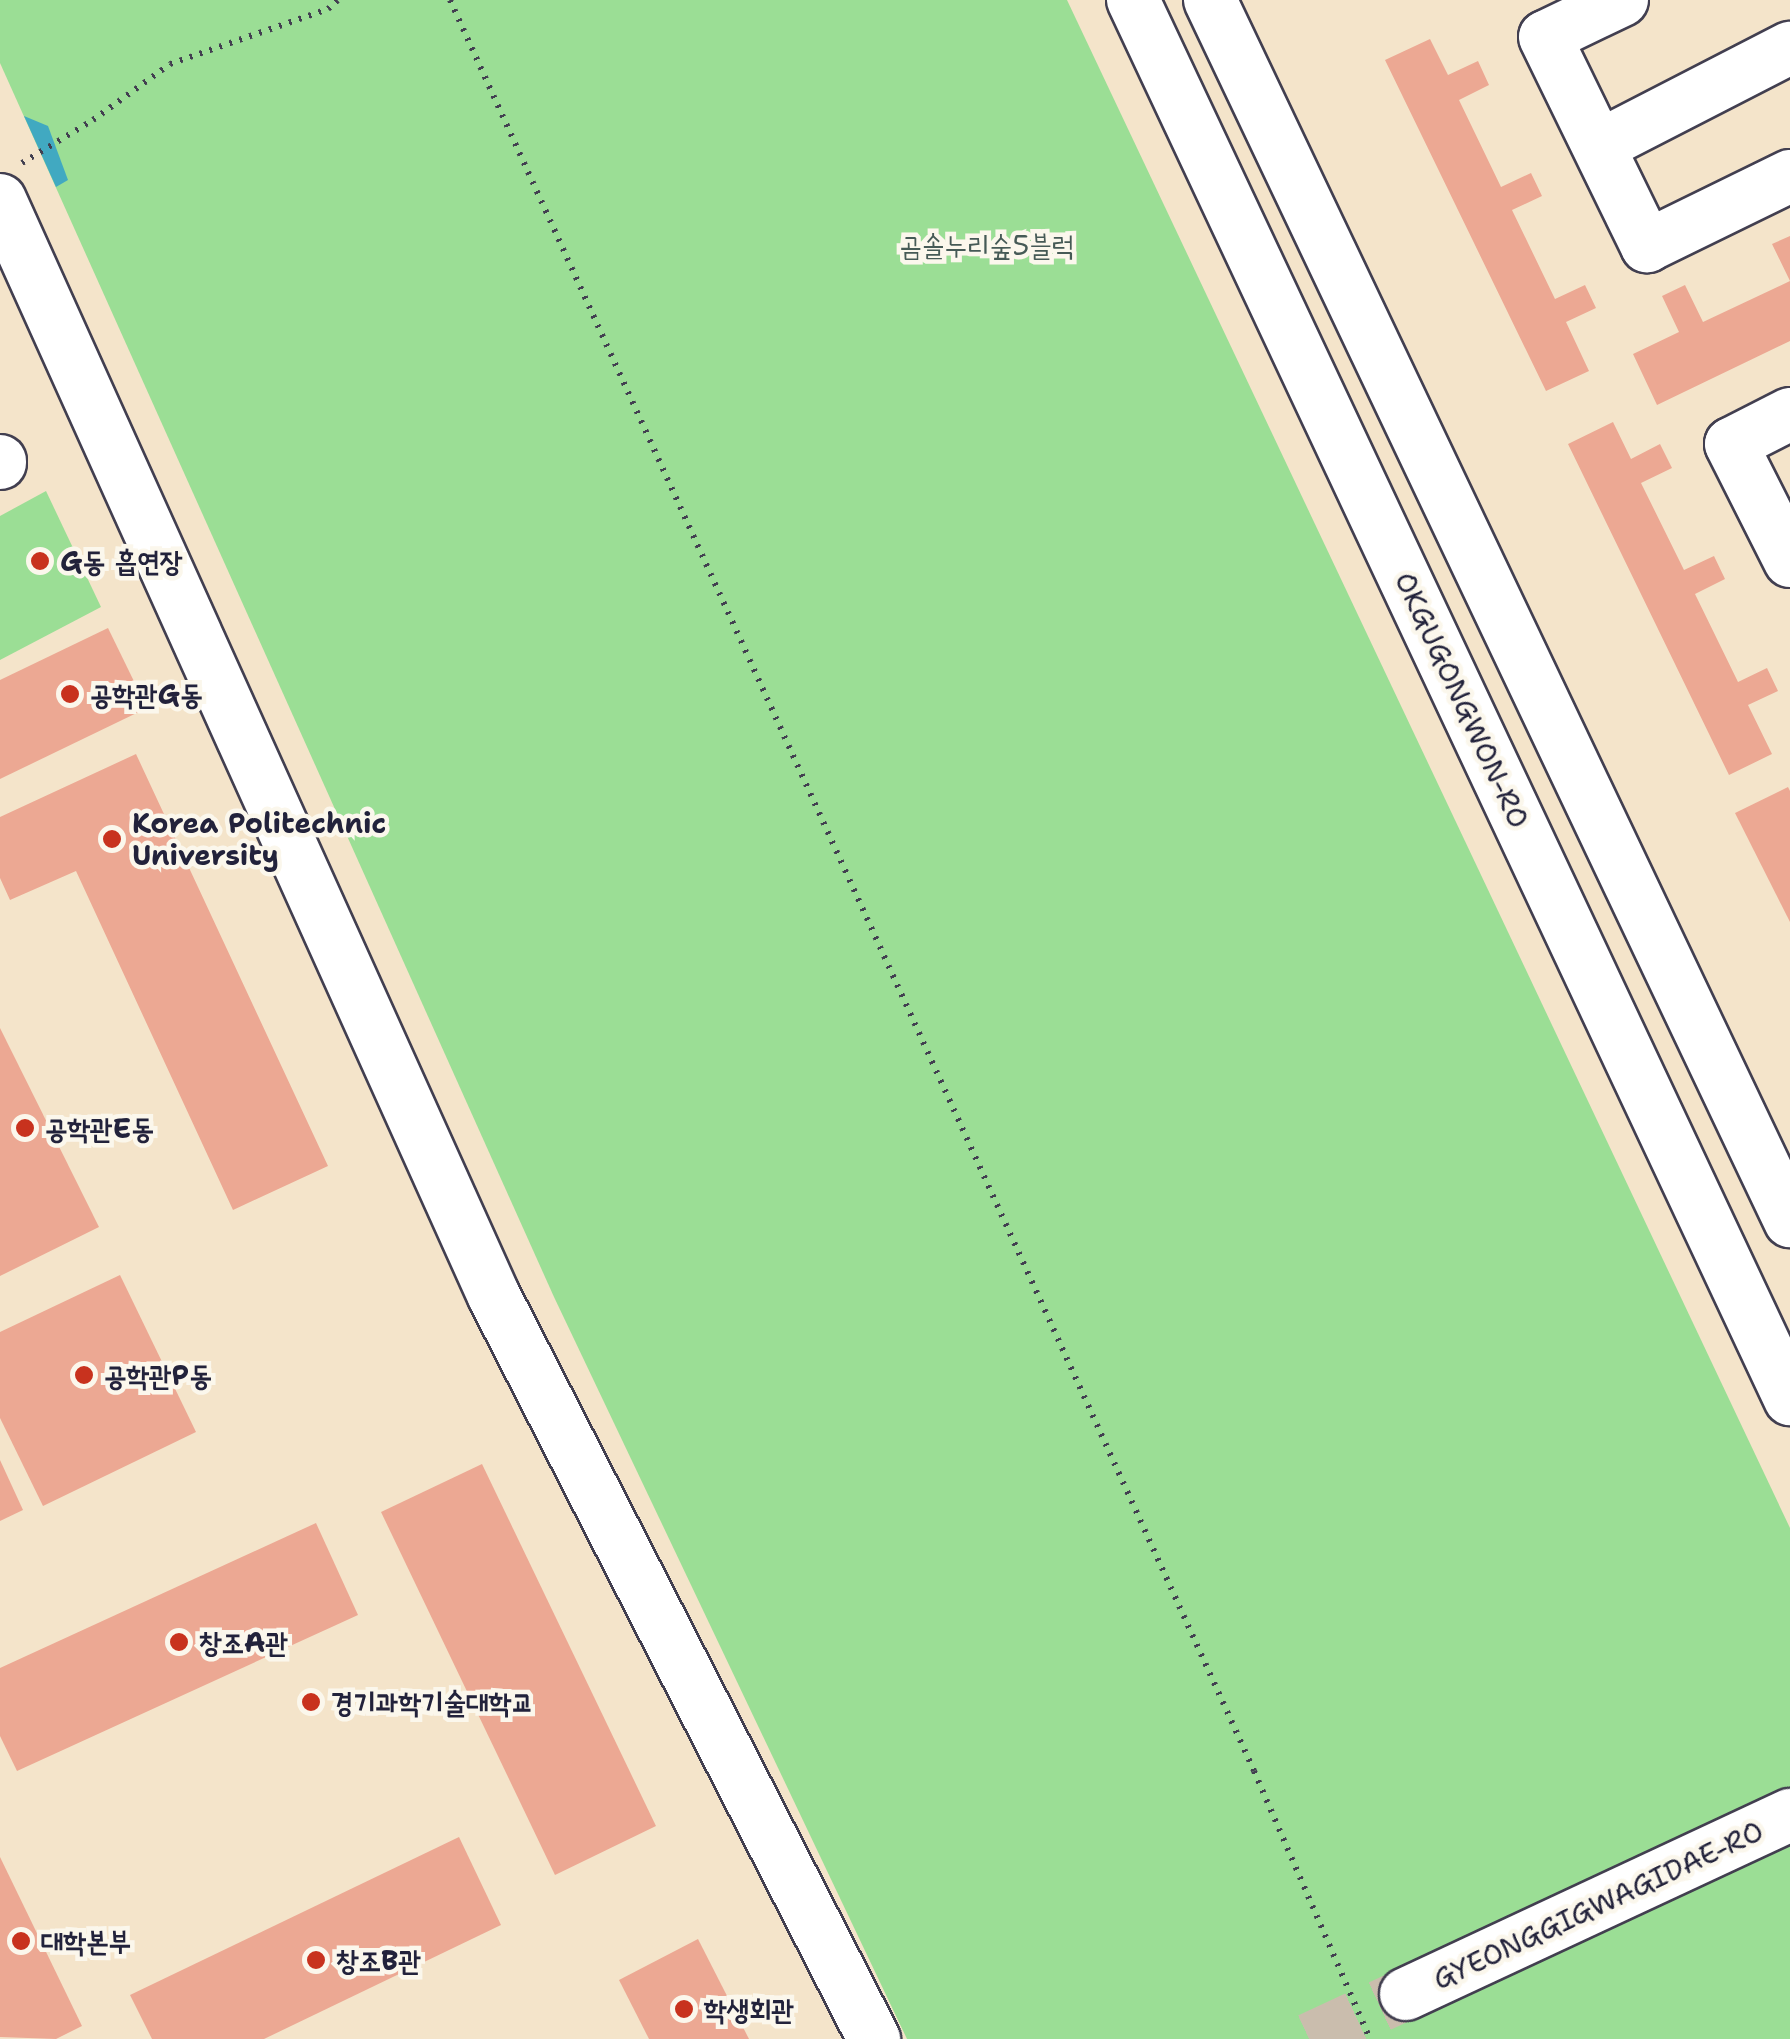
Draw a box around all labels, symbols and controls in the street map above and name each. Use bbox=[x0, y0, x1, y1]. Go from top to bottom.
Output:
park label: 곰솔누리숲5블럭 bbox=[900, 228, 1074, 262]
place label: G동 흡연장 bbox=[60, 544, 182, 578]
marker: G동 흡연장 bbox=[29, 550, 51, 572]
street label: OKGUGONGWON-RO bbox=[1388, 567, 1536, 833]
place label: 공학관G동 bbox=[90, 677, 203, 711]
marker: 공학관G동 bbox=[59, 683, 81, 705]
place label: Korea Politechnic University bbox=[132, 806, 386, 872]
marker: Korea Politechnic University bbox=[101, 828, 123, 850]
place label: 공학관E동 bbox=[45, 1111, 154, 1145]
marker: 공학관E동 bbox=[14, 1117, 36, 1139]
place label: 공학관P동 bbox=[104, 1358, 212, 1392]
marker: 공학관P동 bbox=[73, 1364, 95, 1386]
place label: 창조A관 bbox=[199, 1625, 288, 1659]
marker: 창조A관 bbox=[168, 1631, 190, 1653]
place label: 경기과학기술대학교 bbox=[331, 1685, 534, 1719]
marker: 경기과학기술대학교 bbox=[300, 1691, 322, 1713]
street label: GYEONGGIGWAGIDAE-RO bbox=[1428, 1814, 1768, 1996]
place label: 대학본부 bbox=[41, 1924, 131, 1958]
marker: 대학본부 bbox=[10, 1930, 32, 1952]
place label: 창조B관 bbox=[336, 1943, 421, 1977]
marker: 창조B관 bbox=[305, 1949, 327, 1971]
place label: 학생회관 bbox=[704, 1992, 794, 2026]
marker: 학생회관 bbox=[673, 1998, 695, 2020]

